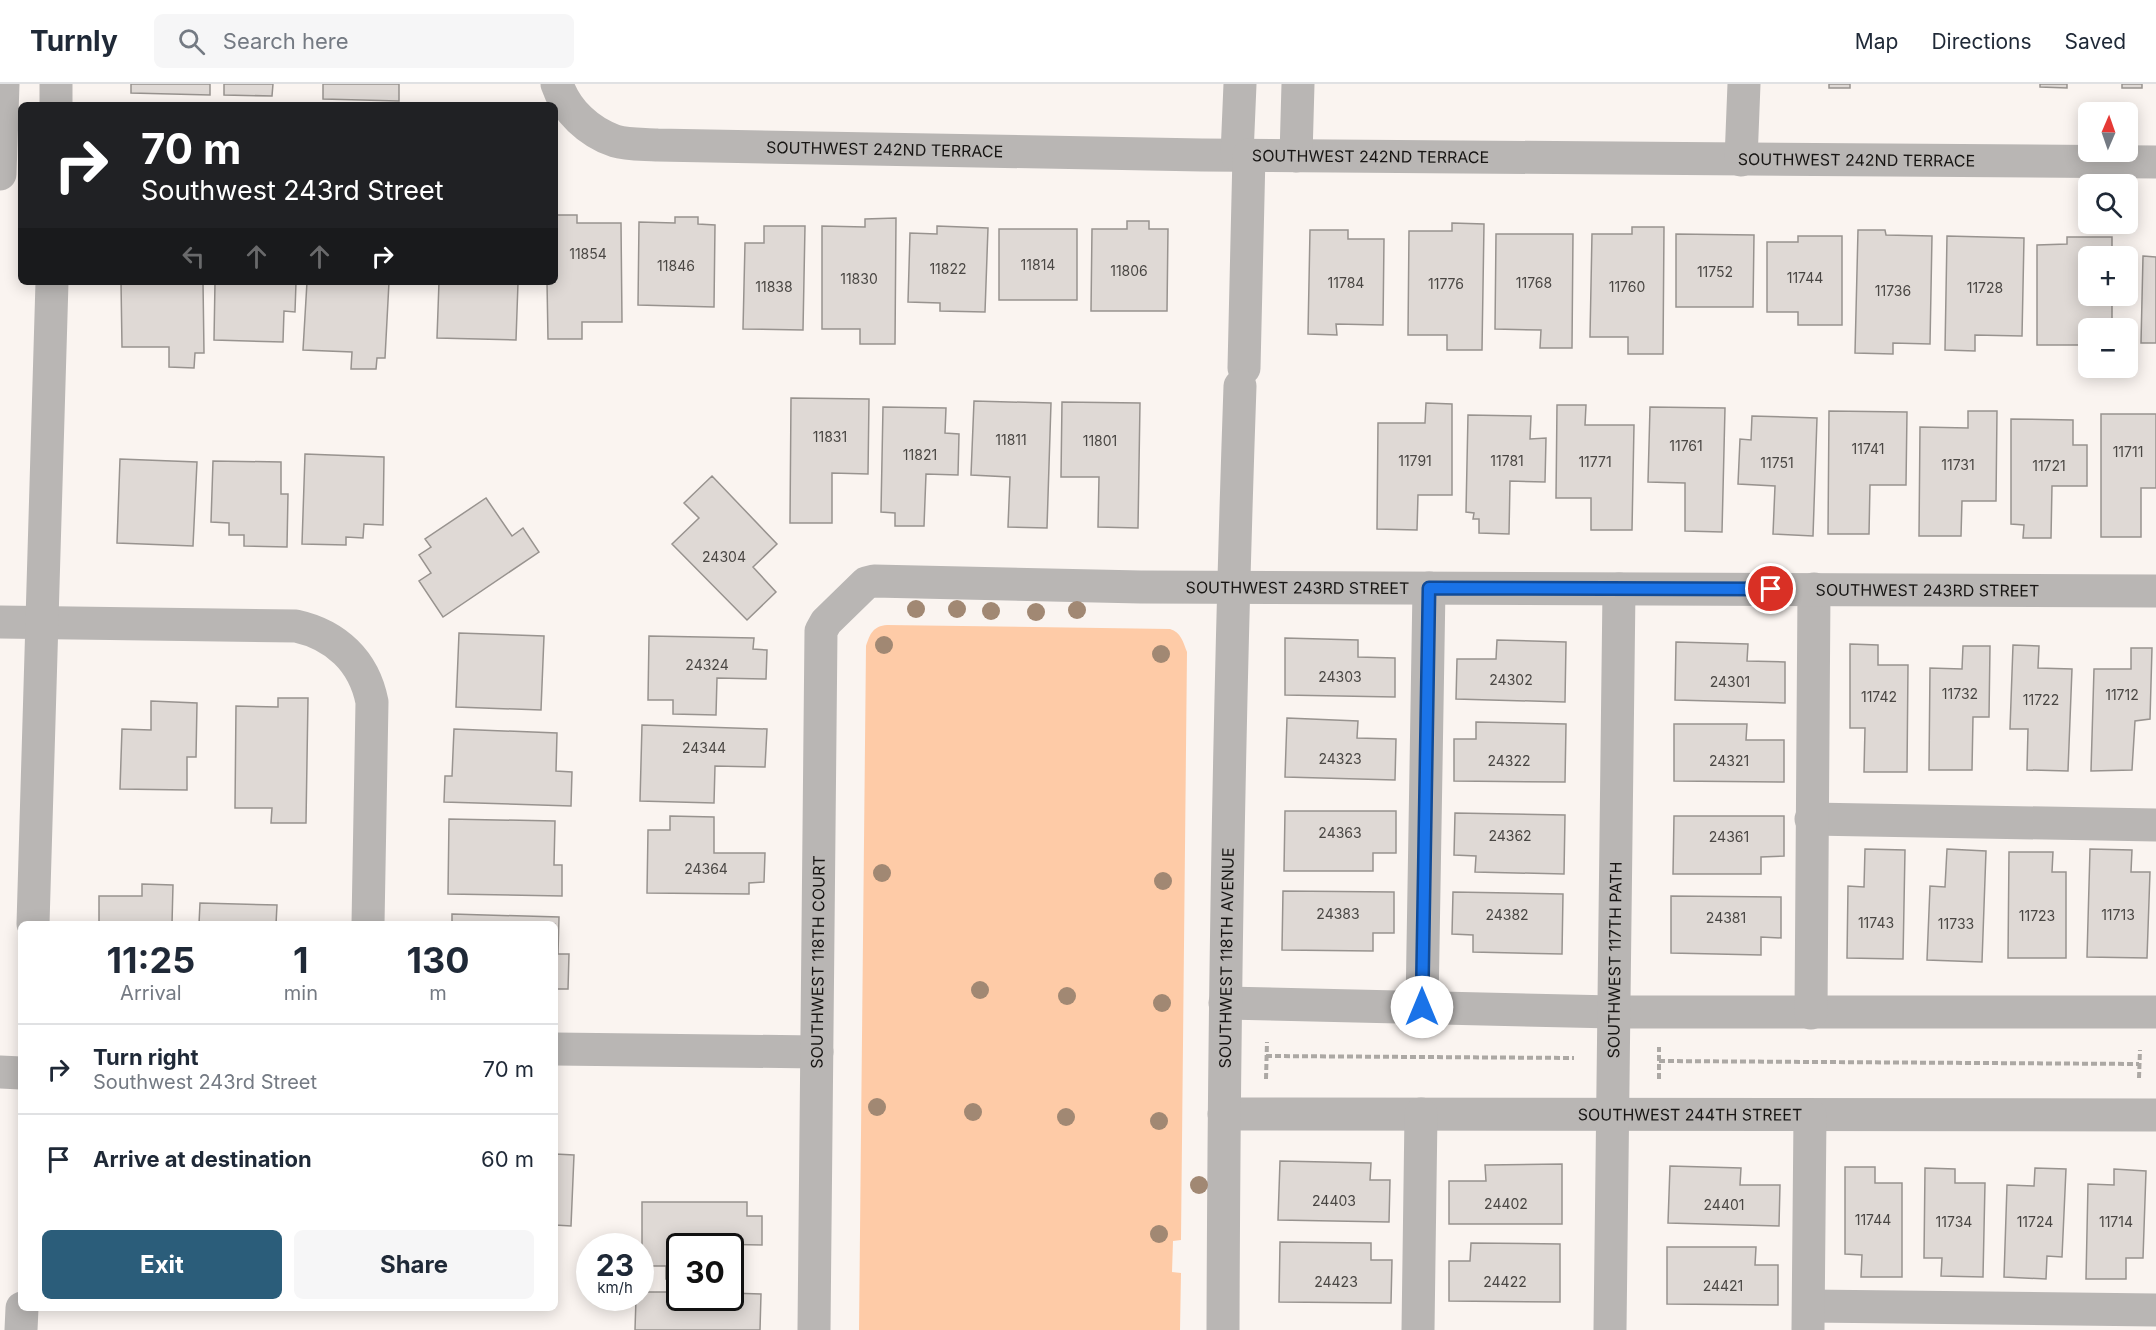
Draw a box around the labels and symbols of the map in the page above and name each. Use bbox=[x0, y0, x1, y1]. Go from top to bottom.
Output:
north arrow bbox=[2078, 102, 2138, 162]
street label: SOUTHWEST 242ND TERRACE bbox=[766, 137, 1003, 161]
street label: SOUTHWEST 242ND TERRACE bbox=[1252, 145, 1489, 167]
street label: SOUTHWEST 242ND TERRACE bbox=[1738, 149, 1975, 171]
house number: 11854 bbox=[569, 245, 607, 262]
house number: 11814 bbox=[1021, 256, 1055, 273]
house number: 11846 bbox=[657, 257, 695, 274]
house number: 11822 bbox=[929, 260, 967, 277]
house number: 11806 bbox=[1110, 262, 1148, 279]
house number: 11752 bbox=[1697, 263, 1733, 280]
house number: 11744 bbox=[1787, 269, 1823, 286]
house number: 11830 bbox=[840, 270, 878, 287]
house number: 11784 bbox=[1328, 274, 1364, 291]
house number: 11768 bbox=[1516, 274, 1552, 291]
house number: 11776 bbox=[1428, 275, 1464, 292]
house number: 11838 bbox=[755, 278, 793, 295]
house number: 11760 bbox=[1609, 278, 1645, 295]
house number: 11728 bbox=[1967, 279, 2003, 296]
house number: 11736 bbox=[1875, 282, 1911, 299]
house number: 11831 bbox=[813, 428, 847, 445]
house number: 11811 bbox=[995, 431, 1027, 448]
house number: 11801 bbox=[1083, 432, 1117, 449]
house number: 11761 bbox=[1669, 437, 1703, 454]
house number: 11741 bbox=[1852, 440, 1884, 457]
house number: 11711 bbox=[2113, 443, 2143, 460]
house number: 11821 bbox=[903, 446, 937, 463]
house number: 11791 bbox=[1398, 452, 1432, 469]
house number: 11781 bbox=[1490, 452, 1524, 469]
house number: 11771 bbox=[1578, 453, 1612, 470]
house number: 11751 bbox=[1760, 454, 1794, 471]
house number: 11731 bbox=[1941, 456, 1975, 473]
house number: 11721 bbox=[2032, 457, 2066, 474]
house number: 24304 bbox=[702, 548, 746, 565]
pin bbox=[1745, 563, 1796, 614]
street label: SOUTHWEST 243RD STREET bbox=[1186, 577, 1409, 598]
street label: SOUTHWEST 243RD STREET bbox=[1816, 580, 2039, 601]
house number: 24324 bbox=[685, 656, 729, 673]
house number: 24303 bbox=[1318, 668, 1362, 685]
house number: 24302 bbox=[1489, 671, 1533, 688]
house number: 24301 bbox=[1710, 673, 1750, 690]
house number: 11732 bbox=[1942, 685, 1978, 702]
house number: 11712 bbox=[2105, 686, 2139, 703]
house number: 11742 bbox=[1861, 688, 1897, 705]
house number: 11722 bbox=[2023, 691, 2059, 708]
house number: 24344 bbox=[682, 739, 726, 756]
house number: 24323 bbox=[1318, 750, 1362, 767]
house number: 24322 bbox=[1487, 752, 1531, 769]
house number: 24321 bbox=[1709, 752, 1749, 769]
house number: 24363 bbox=[1318, 824, 1362, 841]
house number: 24362 bbox=[1488, 827, 1532, 844]
house number: 24361 bbox=[1709, 828, 1749, 845]
street label: SOUTHWEST 118TH AVENUE bbox=[1215, 847, 1238, 1069]
street label: SOUTHWEST 118TH COURT bbox=[807, 855, 829, 1069]
house number: 24364 bbox=[684, 860, 728, 877]
street label: SOUTHWEST 117TH PATH bbox=[1603, 861, 1626, 1059]
house number: 24383 bbox=[1316, 905, 1360, 922]
house number: 24382 bbox=[1485, 906, 1529, 923]
house number: 11713 bbox=[2101, 906, 2135, 923]
house number: 11723 bbox=[2019, 907, 2055, 924]
house number: 24381 bbox=[1706, 909, 1746, 926]
house number: 11743 bbox=[1858, 914, 1894, 931]
house number: 11733 bbox=[1938, 915, 1974, 932]
position arrow bbox=[1390, 975, 1454, 1039]
street label: SOUTHWEST 244TH STREET bbox=[1578, 1104, 1802, 1125]
house number: 24403 bbox=[1312, 1192, 1356, 1209]
house number: 24402 bbox=[1484, 1195, 1528, 1212]
house number: 24401 bbox=[1704, 1196, 1744, 1213]
house number: 11744 bbox=[1855, 1211, 1891, 1228]
house number: 11734 bbox=[1936, 1213, 1972, 1230]
house number: 11724 bbox=[2017, 1213, 2053, 1230]
house number: 11714 bbox=[2099, 1213, 2133, 1230]
speed limit sign: 30 bbox=[666, 1233, 744, 1311]
house number: 24423 bbox=[1314, 1273, 1358, 1290]
house number: 24422 bbox=[1483, 1273, 1527, 1290]
house number: 24421 bbox=[1703, 1277, 1743, 1294]

